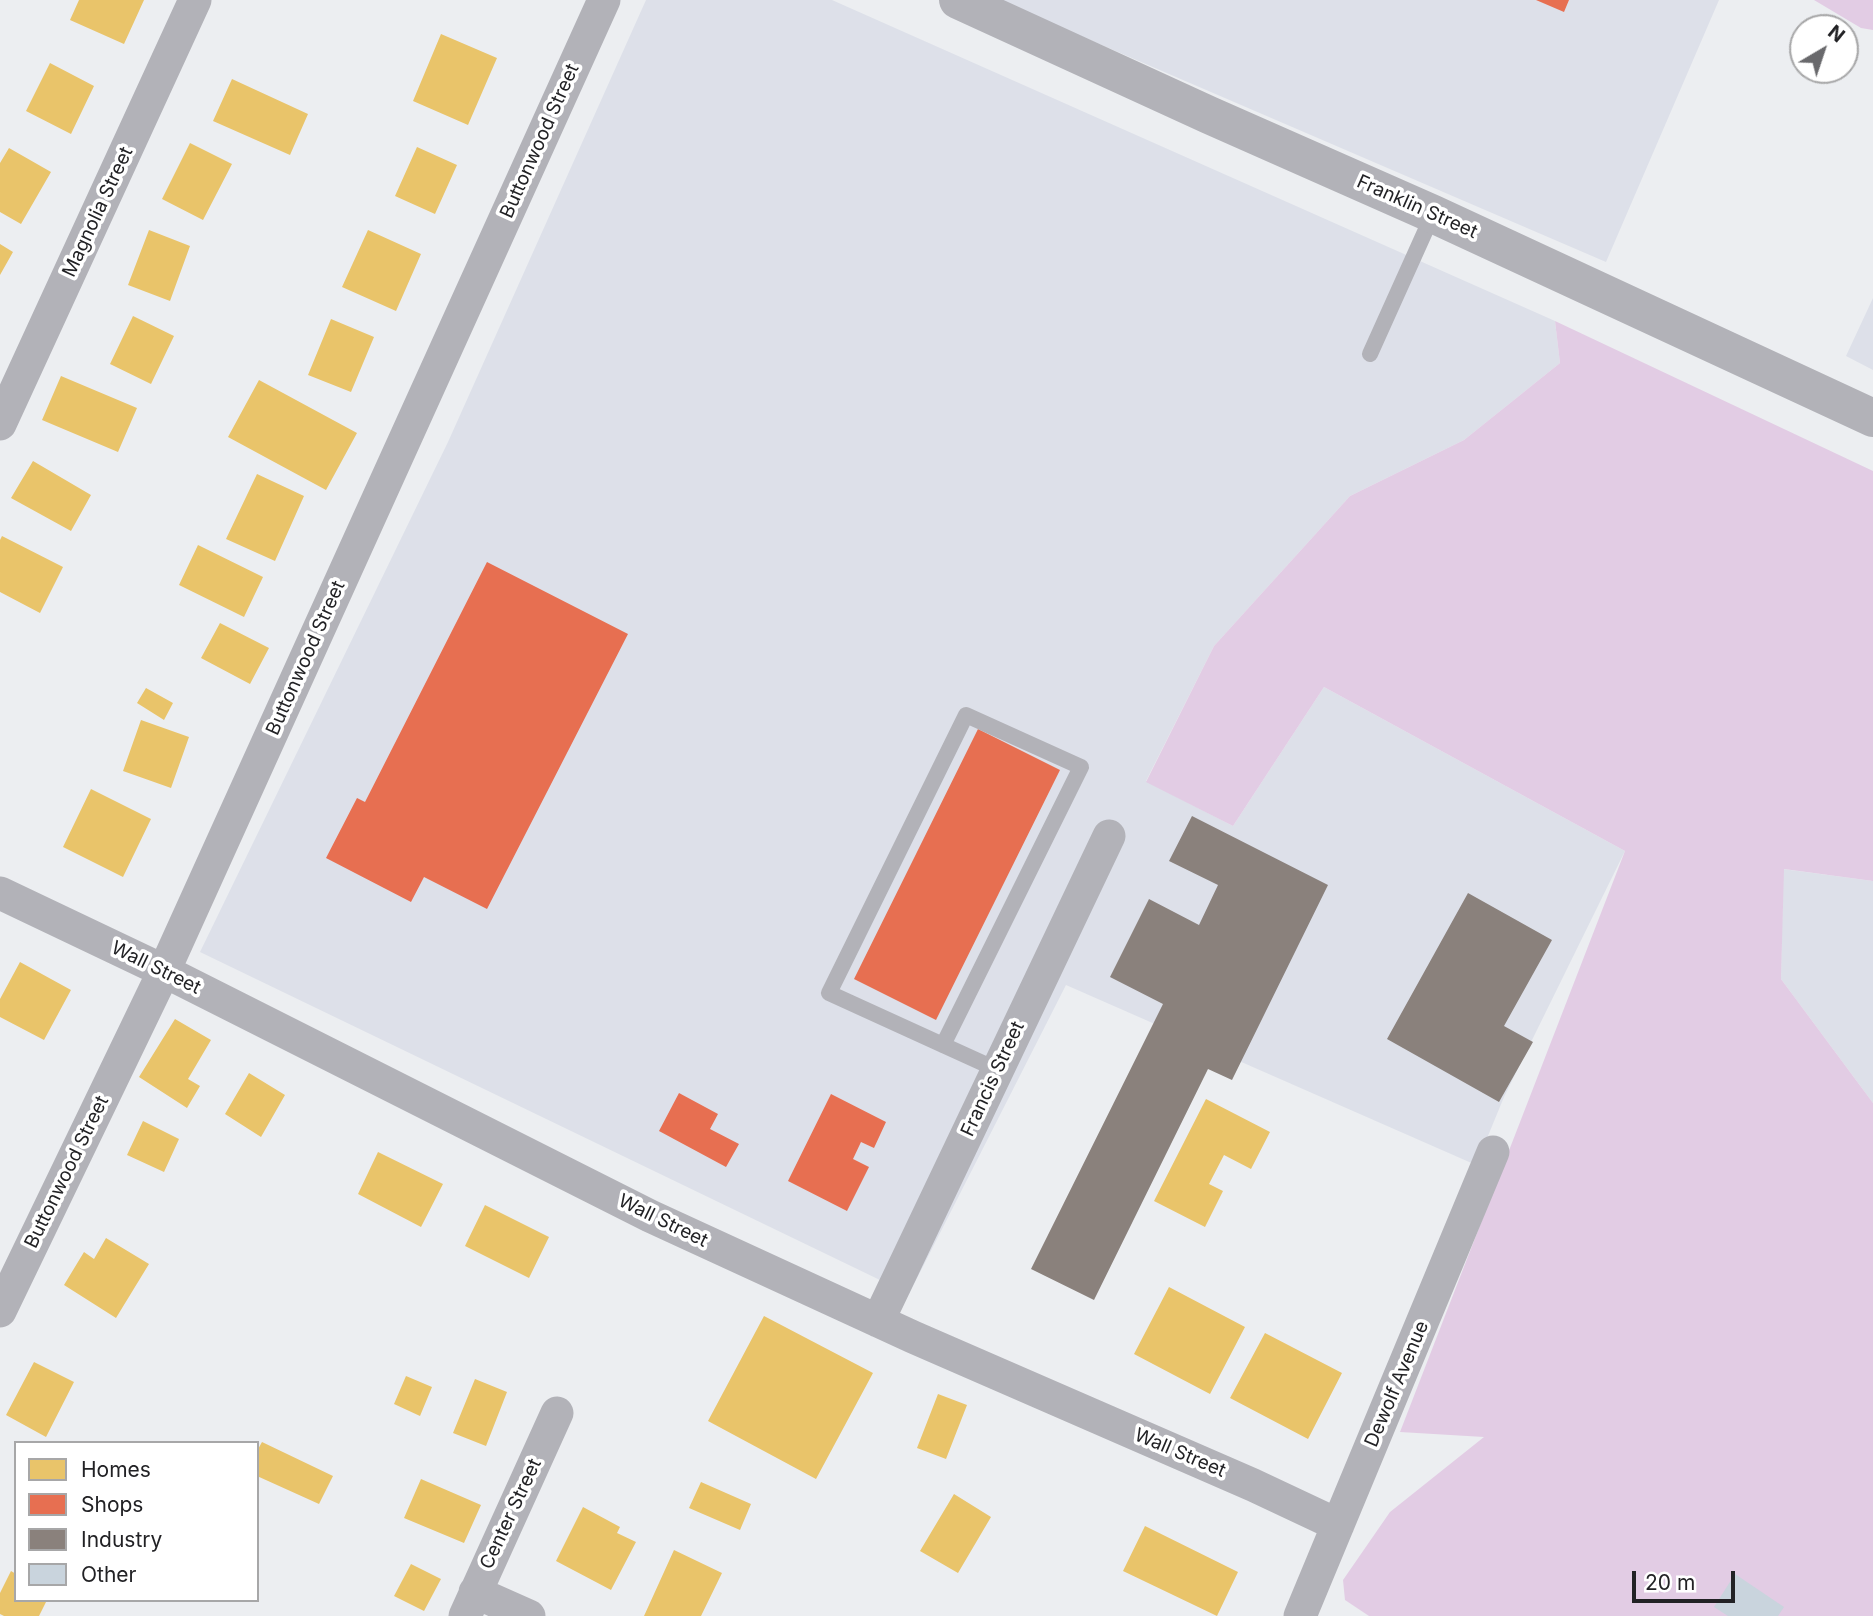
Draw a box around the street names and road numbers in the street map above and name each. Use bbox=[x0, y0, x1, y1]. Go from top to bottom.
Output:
street label: Buttonwood Street bbox=[496, 60, 584, 222]
street label: Magnolia Street bbox=[58, 143, 138, 281]
street label: Franklin Street bbox=[1353, 170, 1481, 244]
street label: Buttonwood Street bbox=[262, 577, 350, 739]
street label: Wall Street bbox=[108, 937, 204, 999]
street label: Francis Street bbox=[956, 1018, 1030, 1140]
street label: Buttonwood Street bbox=[20, 1092, 114, 1252]
street label: Wall Street bbox=[615, 1190, 711, 1252]
street label: Dewolf Avenue bbox=[1360, 1318, 1434, 1450]
street label: Wall Street bbox=[1131, 1424, 1229, 1482]
street label: Center Street bbox=[475, 1455, 547, 1573]

